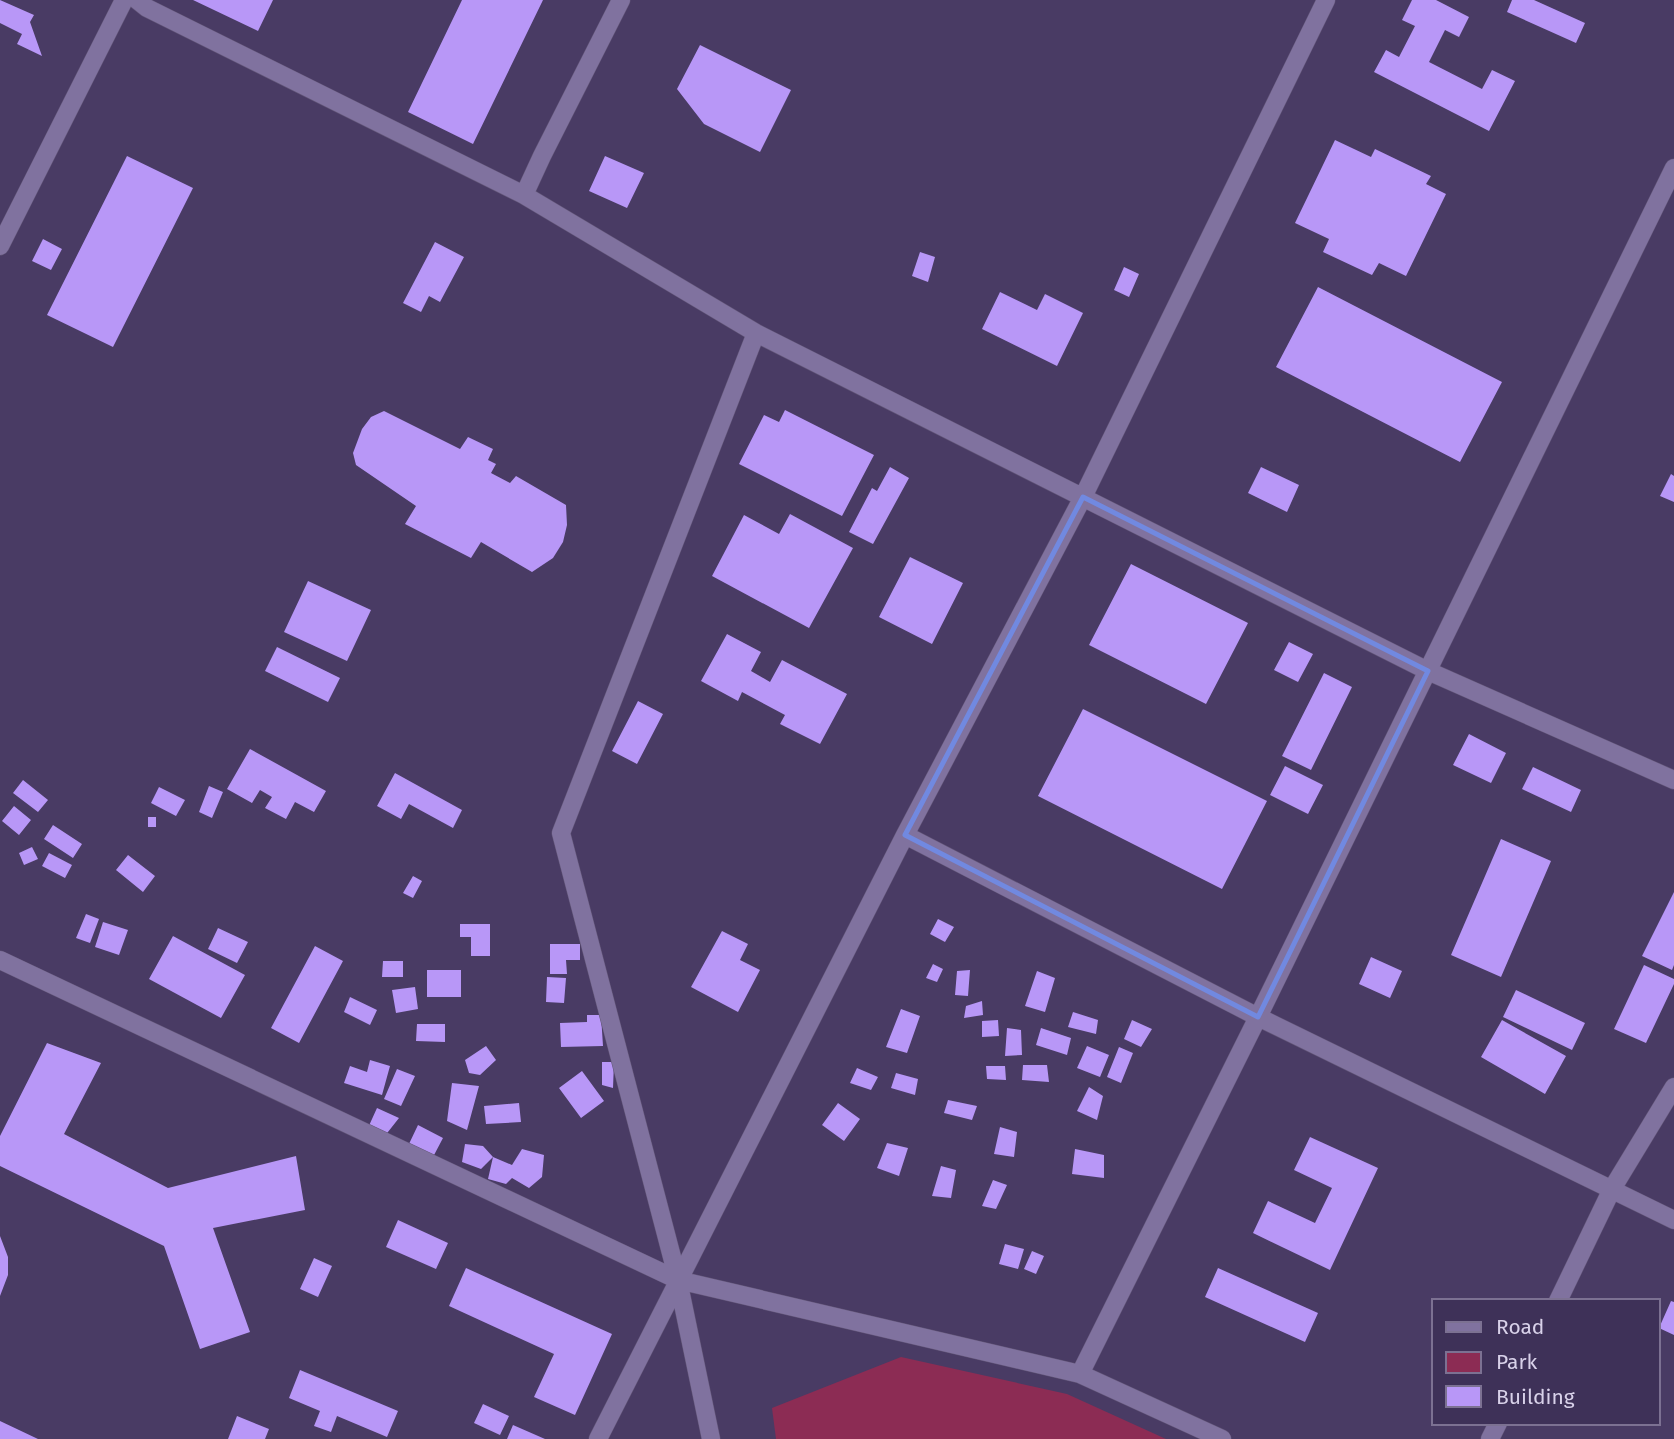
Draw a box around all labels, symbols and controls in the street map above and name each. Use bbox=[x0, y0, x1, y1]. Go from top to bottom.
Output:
legend bbox=[1432, 1299, 1660, 1425]
text: Road bbox=[1496, 1314, 1544, 1340]
text: Park bbox=[1496, 1349, 1538, 1375]
text: Building bbox=[1496, 1384, 1575, 1410]

